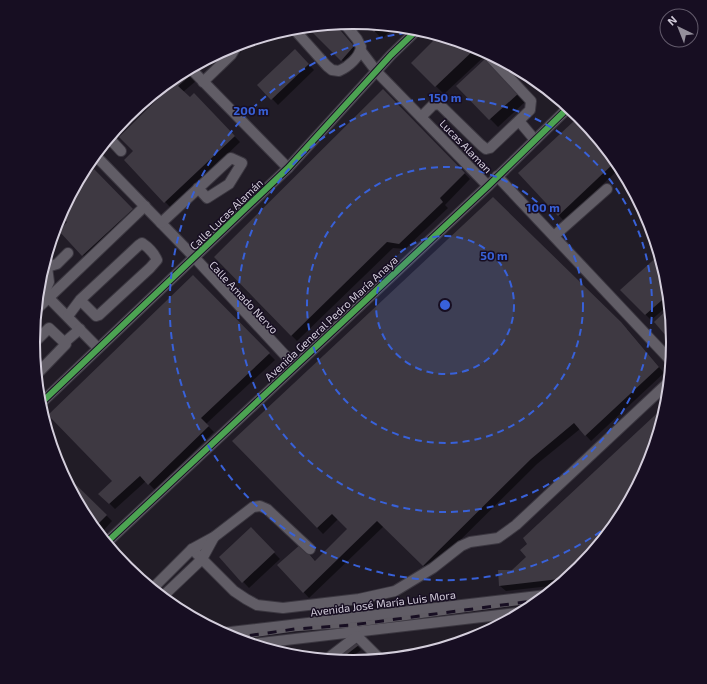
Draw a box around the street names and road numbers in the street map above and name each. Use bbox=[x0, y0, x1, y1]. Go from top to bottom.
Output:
street label: Lucas Alaman bbox=[437, 117, 495, 175]
street label: Calle Lucas Alamán bbox=[187, 176, 265, 252]
street label: Avenida General Pedro María Anaya bbox=[262, 253, 400, 383]
street label: Calle Amado Nervo bbox=[207, 258, 281, 336]
street label: Avenida José María Luis Mora bbox=[310, 588, 456, 618]

